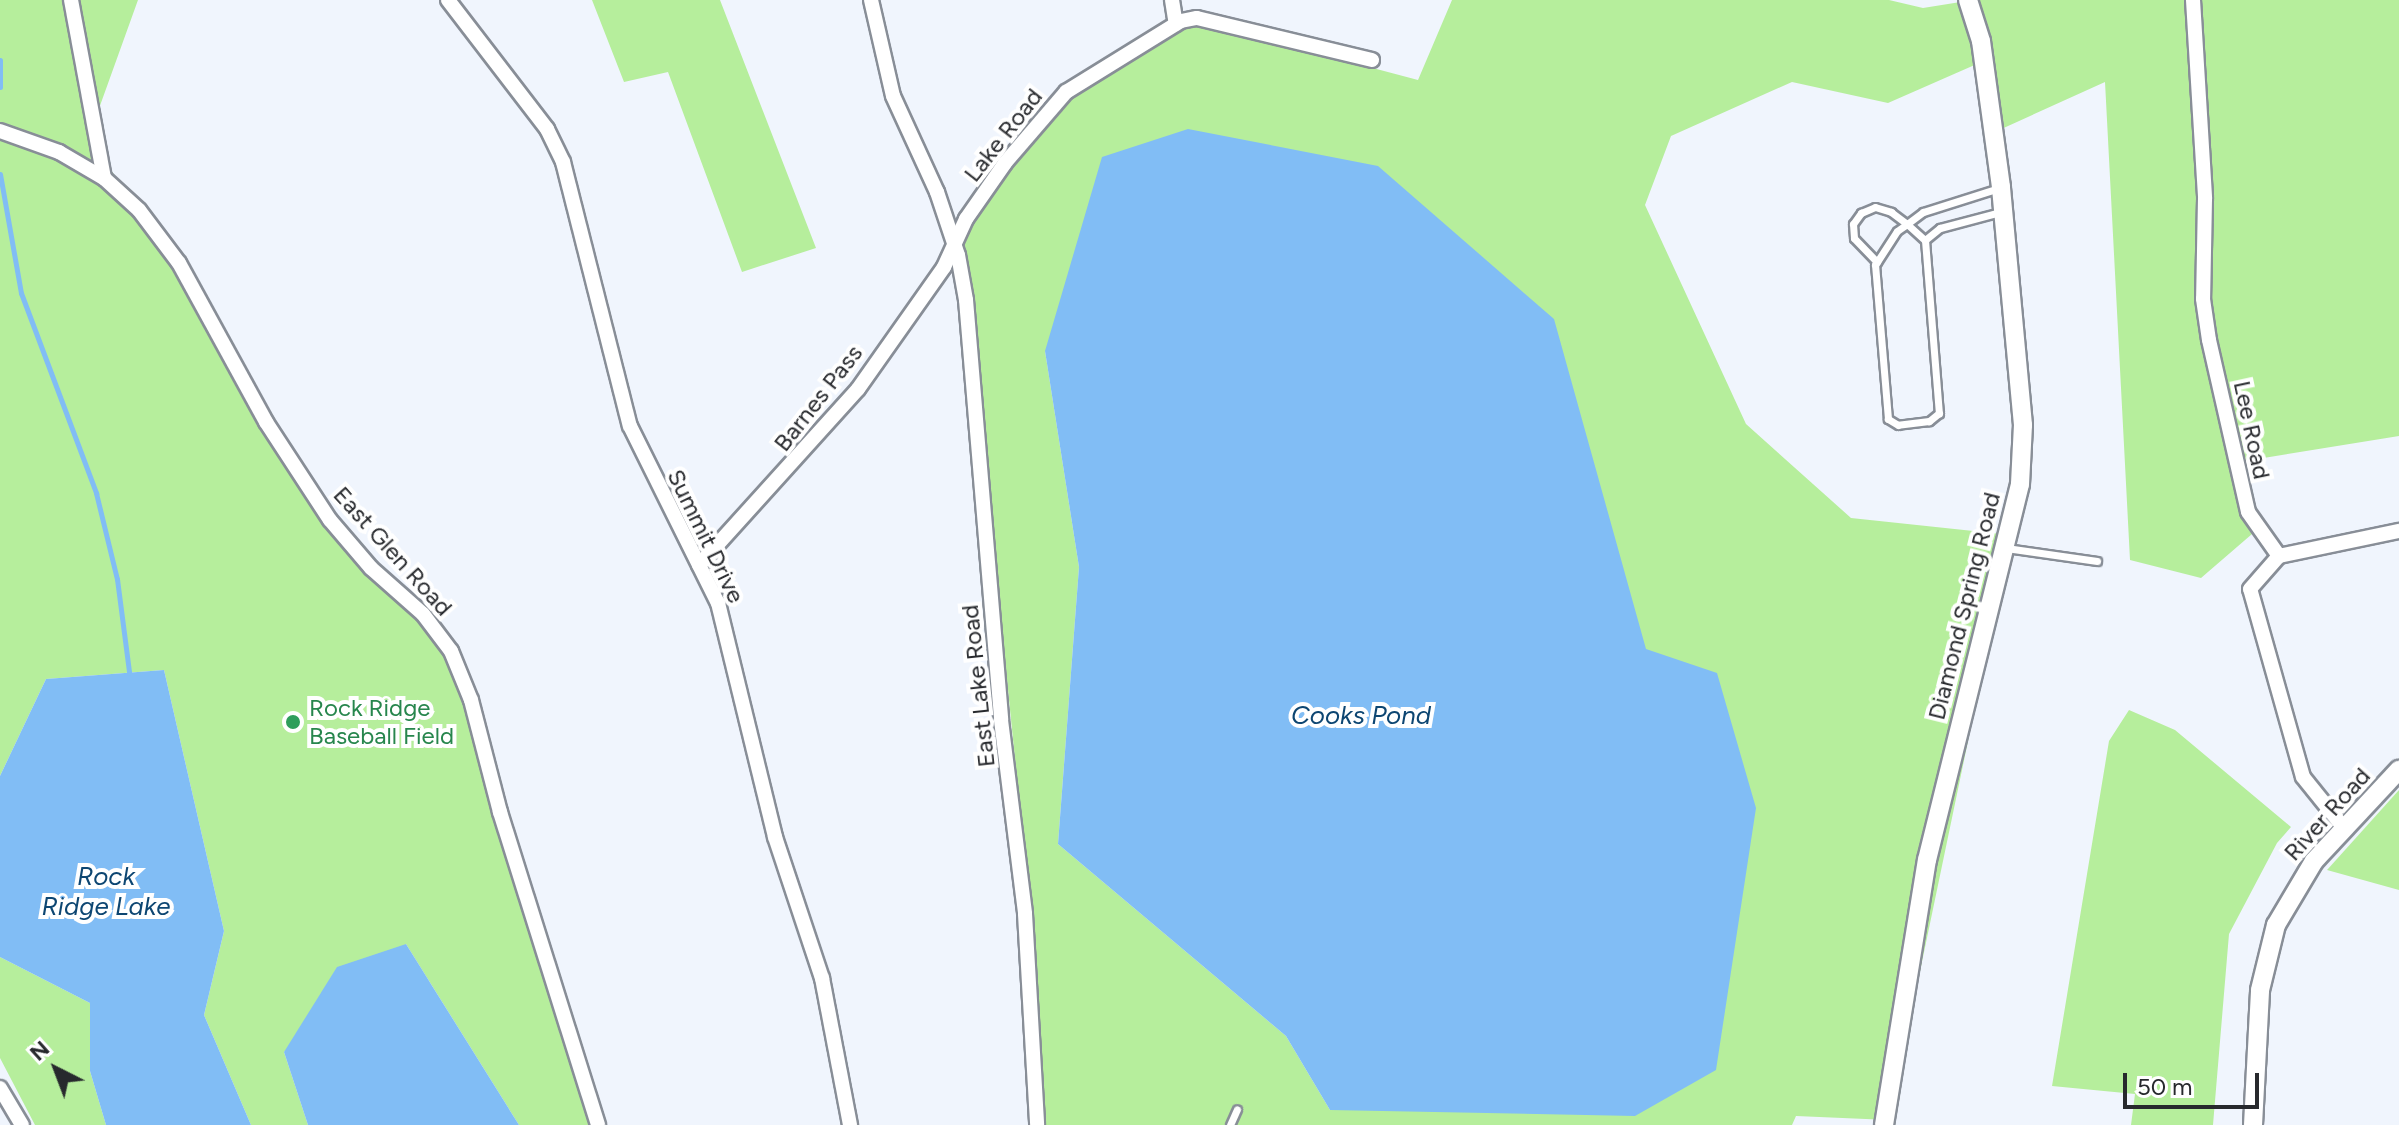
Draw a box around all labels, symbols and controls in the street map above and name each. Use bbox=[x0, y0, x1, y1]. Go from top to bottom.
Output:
street label: Lake Road bbox=[958, 83, 1048, 187]
street label: Barnes Pass bbox=[768, 339, 868, 457]
street label: Lee Road bbox=[2228, 378, 2276, 482]
street label: Summit Drive bbox=[661, 465, 751, 607]
street label: East Glen Road bbox=[327, 480, 459, 622]
street label: Diamond Spring Road bbox=[1922, 489, 2006, 723]
street label: East Lake Road bbox=[955, 603, 1001, 769]
place label: Rock Ridge Baseball Field bbox=[309, 694, 454, 750]
water label: Cooks Pond bbox=[1291, 700, 1431, 732]
marker: Rock Ridge Baseball Field bbox=[284, 713, 302, 731]
street label: River Road bbox=[2278, 762, 2376, 866]
water label: Rock Ridge Lake bbox=[42, 861, 170, 922]
north arrow bbox=[16, 1029, 96, 1109]
text: N bbox=[24, 1035, 55, 1067]
scale bar bbox=[2127, 1057, 2263, 1107]
text: 50 m bbox=[2137, 1072, 2193, 1101]

